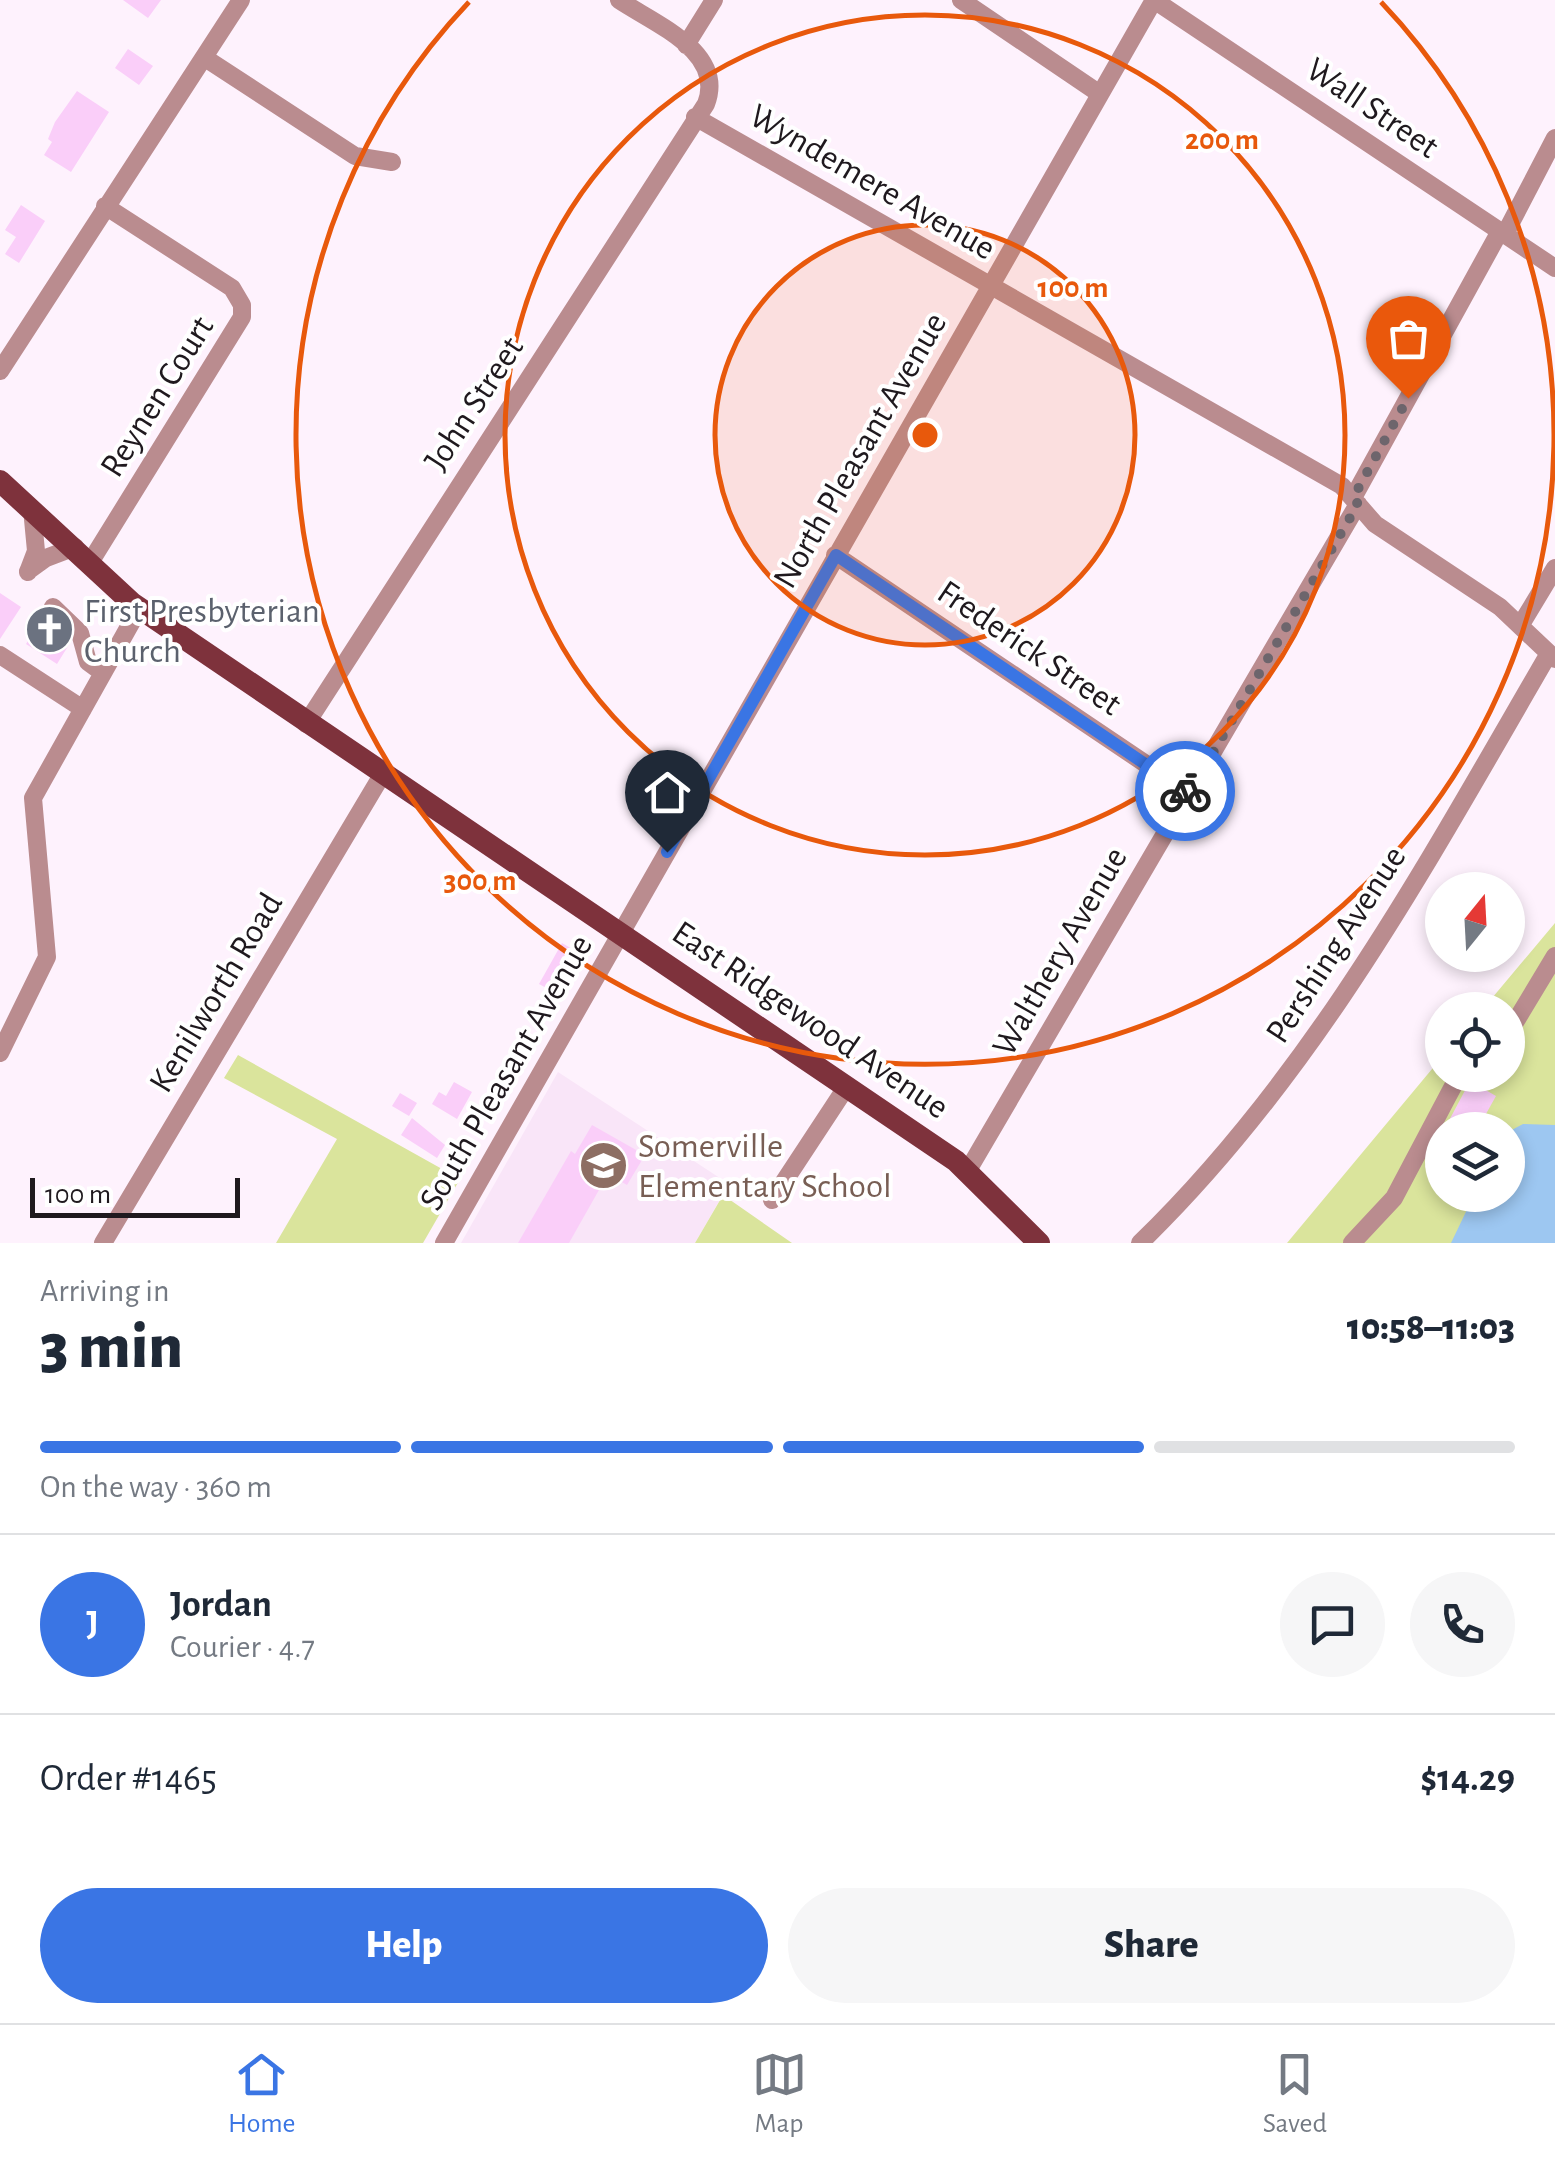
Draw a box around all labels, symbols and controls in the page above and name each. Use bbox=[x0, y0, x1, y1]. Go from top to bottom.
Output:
street label: Wall Street bbox=[1300, 52, 1445, 165]
street label: Wyndemere Avenue bbox=[744, 98, 1001, 267]
text: 200 m bbox=[1185, 125, 1259, 155]
text: 100 m bbox=[1038, 273, 1108, 303]
pin bbox=[1366, 296, 1451, 399]
street label: North Pleasant Avenue bbox=[767, 307, 953, 594]
street label: Reynen Court bbox=[94, 310, 220, 483]
icon: bag bbox=[1381, 311, 1436, 366]
street label: John Street bbox=[418, 331, 530, 477]
centre of rings bbox=[907, 417, 943, 453]
street label: Frederick Street bbox=[931, 574, 1127, 722]
place label: First Presbyterian Church bbox=[84, 594, 320, 669]
church icon: First Presbyterian Church bbox=[23, 604, 75, 656]
courier bbox=[1135, 741, 1235, 841]
pin bbox=[625, 750, 710, 853]
icon: bike bbox=[1158, 764, 1213, 819]
icon: home bbox=[640, 765, 695, 820]
street label: Pershing Avenue bbox=[1260, 840, 1413, 1049]
street label: Walthery Avenue bbox=[987, 842, 1134, 1062]
text: 300 m bbox=[444, 866, 516, 896]
north arrow bbox=[1425, 872, 1525, 972]
map controls bbox=[1425, 872, 1525, 1212]
street label: Kenilworth Road bbox=[143, 887, 289, 1098]
street label: East Ridgewood Avenue bbox=[666, 915, 955, 1126]
street label: South Pleasant Avenue bbox=[413, 929, 599, 1216]
button: locate bbox=[1425, 992, 1525, 1092]
button: layers bbox=[1425, 1112, 1525, 1212]
place label: Somerville Elementary School bbox=[638, 1129, 892, 1204]
school or university icon: Somerville Elementary School bbox=[577, 1139, 629, 1191]
scale bar bbox=[30, 1173, 240, 1218]
text: 100 m bbox=[45, 1181, 111, 1209]
text: Arriving in bbox=[40, 1275, 169, 1307]
text: 10:58–11:03 bbox=[1347, 1309, 1515, 1347]
text: 3 min bbox=[40, 1315, 183, 1380]
text: On the way · 360 m bbox=[40, 1471, 272, 1503]
button: chat bbox=[1280, 1572, 1385, 1677]
button: phone bbox=[1410, 1572, 1515, 1677]
text: Jordan bbox=[170, 1586, 272, 1624]
text: J bbox=[86, 1605, 99, 1643]
text: Courier · 4.7 bbox=[170, 1631, 315, 1663]
text: Order #1465 bbox=[40, 1760, 217, 1798]
text: $14.29 bbox=[1420, 1760, 1515, 1798]
button: Help bbox=[40, 1888, 768, 2003]
button: Share bbox=[788, 1888, 1515, 2003]
tab: Home bbox=[228, 2047, 295, 2141]
tab: Map bbox=[752, 2047, 807, 2141]
tab: Saved bbox=[1263, 2047, 1327, 2141]

